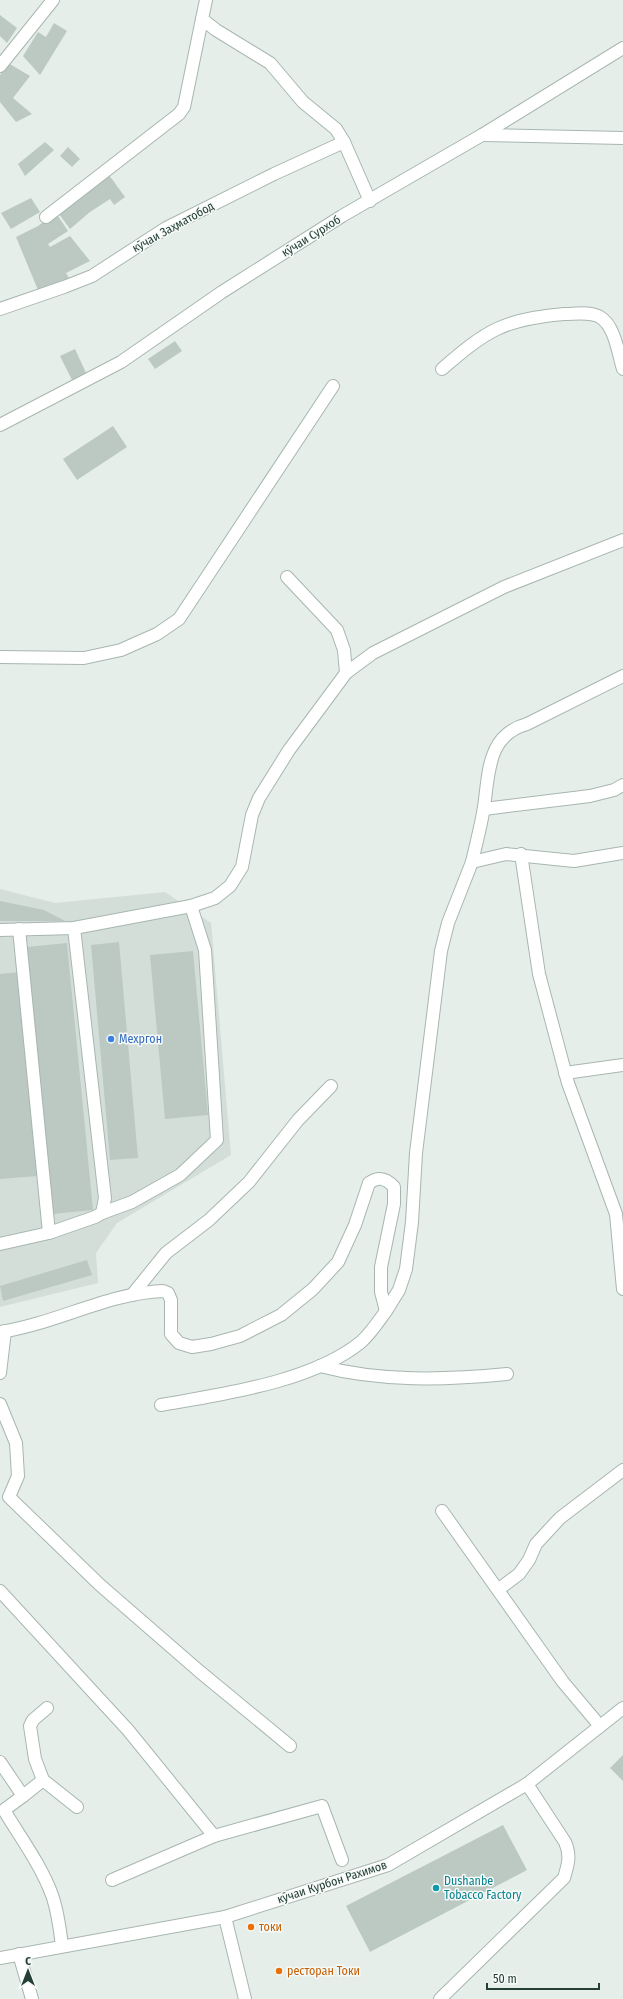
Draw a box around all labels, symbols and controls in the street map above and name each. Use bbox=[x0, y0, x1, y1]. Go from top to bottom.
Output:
street label: кӯчаи Заҳматобод bbox=[130, 199, 216, 255]
street label: кӯчаи Сурхоб bbox=[279, 212, 343, 260]
place label: Мехргон bbox=[119, 1032, 162, 1046]
marker: Мехргон bbox=[106, 1034, 116, 1044]
street label: кӯчаи Курбон Рахимов bbox=[275, 1858, 389, 1906]
place label: Dushanbe Tobacco Factory bbox=[444, 1874, 522, 1902]
marker: Dushanbe Tobacco Factory bbox=[431, 1883, 441, 1893]
place label: токи bbox=[259, 1920, 282, 1934]
marker: токи bbox=[246, 1922, 256, 1932]
north arrow bbox=[8, 1951, 48, 1991]
text: С bbox=[25, 1955, 31, 1968]
place label: ресторан Токи bbox=[287, 1964, 360, 1978]
scale bar bbox=[487, 1965, 599, 1991]
marker: ресторан Токи bbox=[274, 1966, 284, 1976]
text: 50 m bbox=[493, 1972, 517, 1986]

